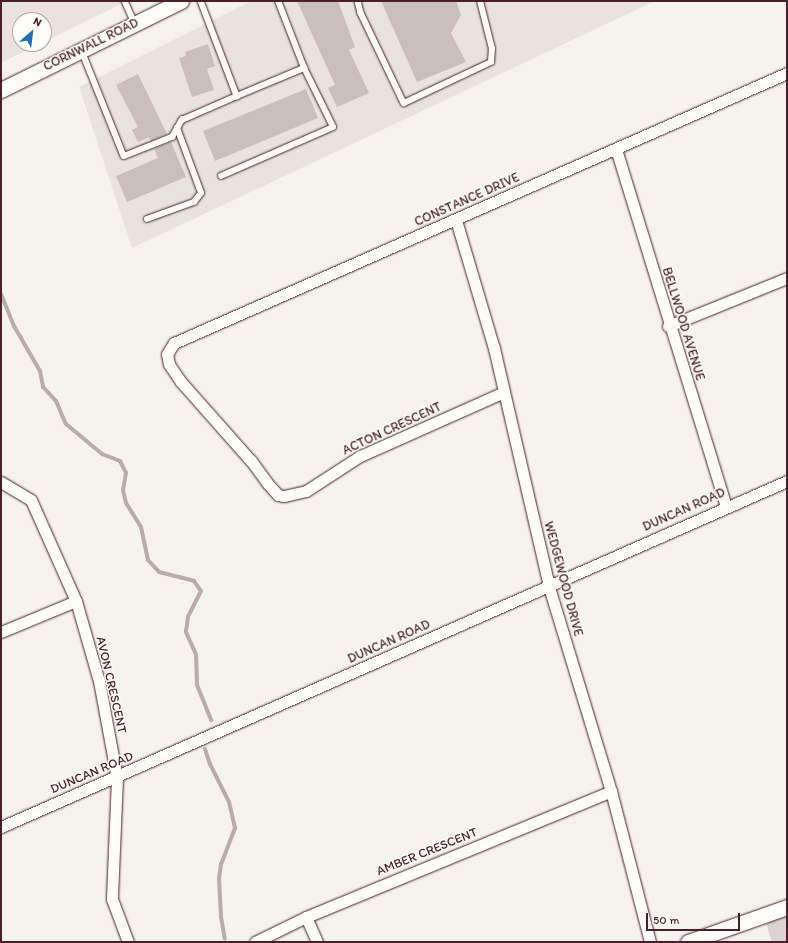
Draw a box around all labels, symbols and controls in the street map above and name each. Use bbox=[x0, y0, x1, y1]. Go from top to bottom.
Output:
north arrow bbox=[12, 12, 52, 52]
text: N bbox=[31, 14, 44, 29]
street label: CORNWALL ROAD bbox=[41, 15, 141, 75]
street label: CONSTANCE DRIVE bbox=[412, 170, 522, 230]
street label: BELLWOOD AVENUE bbox=[658, 266, 708, 382]
street label: ACTON CRESCENT bbox=[340, 399, 444, 459]
street label: DUNCAN ROAD bbox=[641, 485, 727, 535]
street label: WEDGEWOOD DRIVE bbox=[540, 519, 586, 639]
street label: DUNCAN ROAD bbox=[346, 617, 432, 667]
street label: AVON CRESCENT bbox=[92, 635, 130, 735]
street label: DUNCAN ROAD bbox=[48, 749, 136, 797]
street label: AMBER CRESCENT bbox=[374, 825, 480, 879]
scale bar bbox=[648, 905, 742, 931]
text: 50 m bbox=[653, 913, 679, 927]

